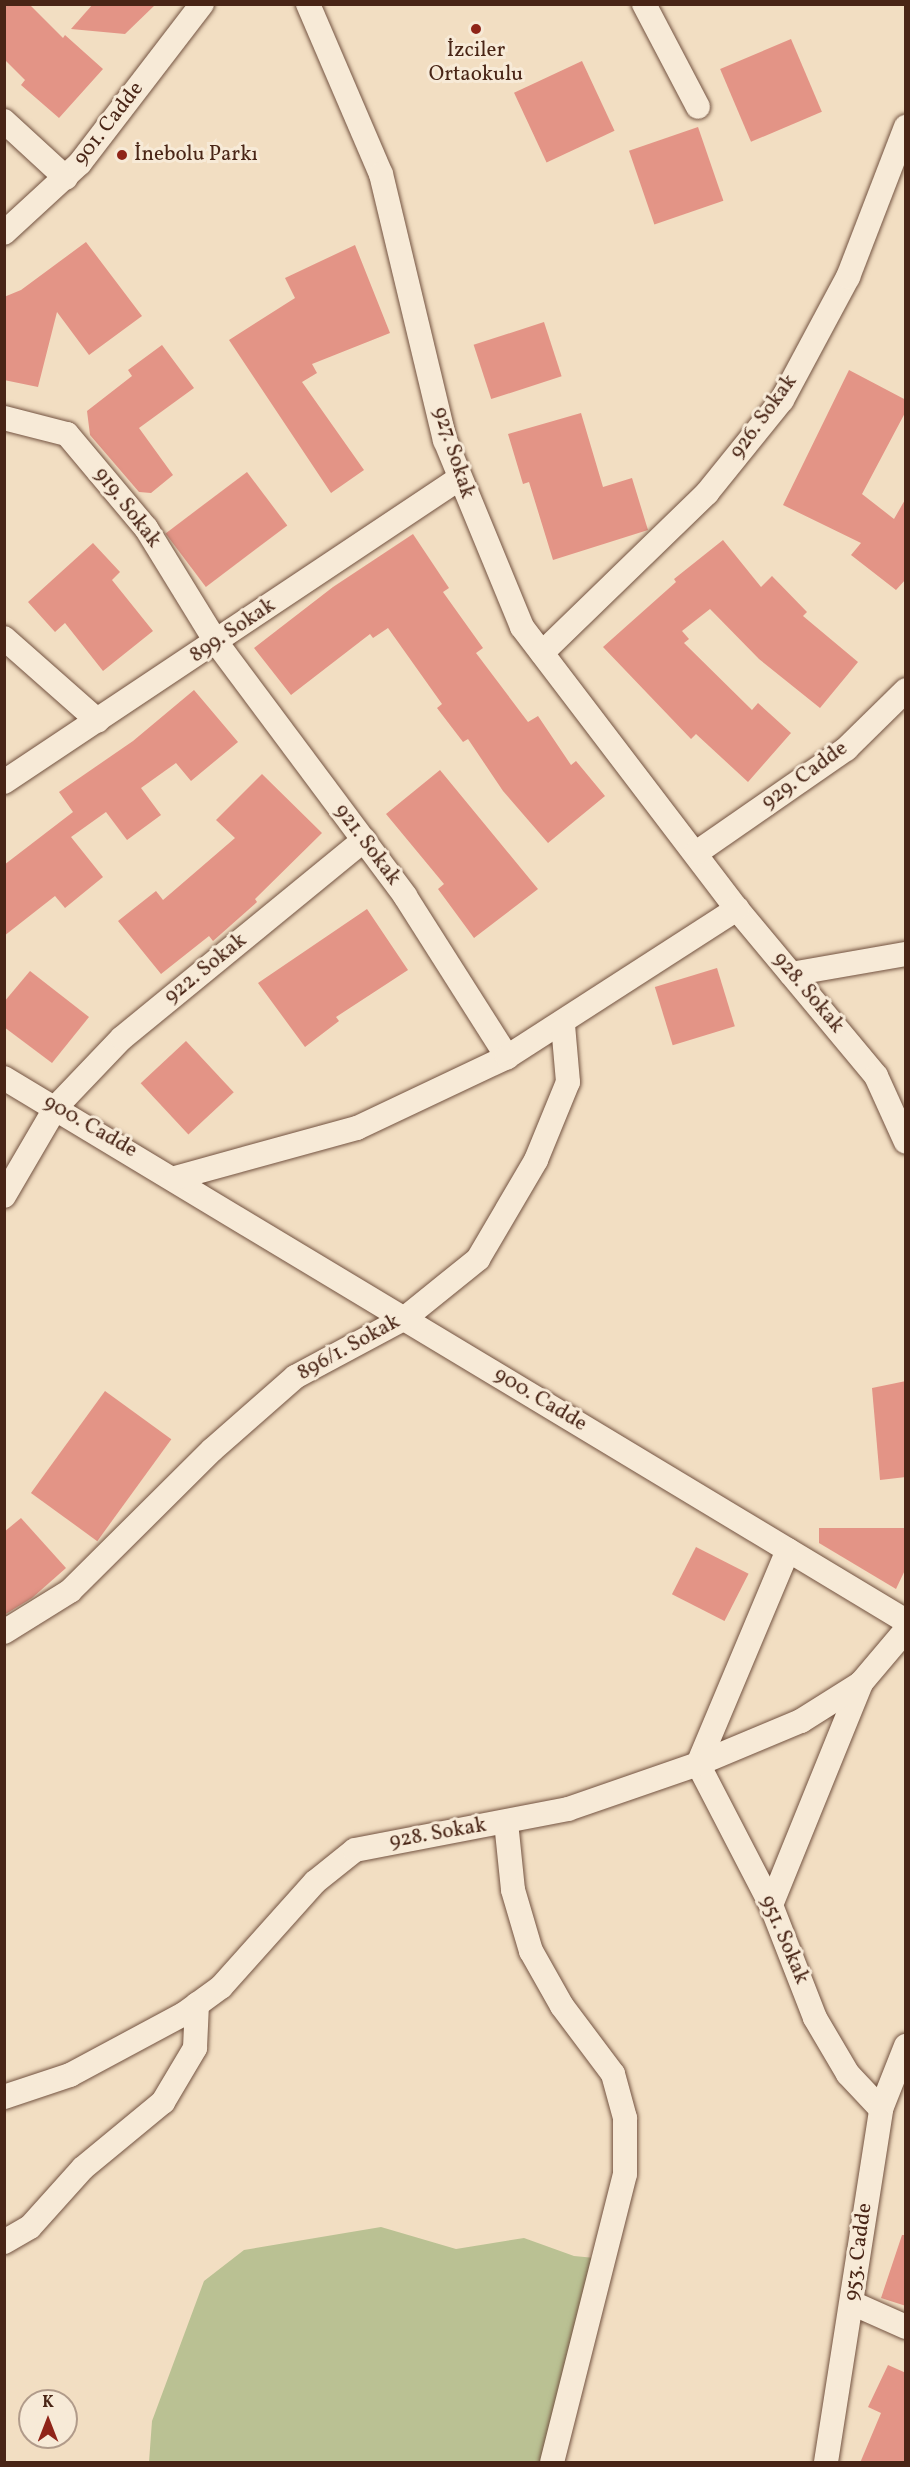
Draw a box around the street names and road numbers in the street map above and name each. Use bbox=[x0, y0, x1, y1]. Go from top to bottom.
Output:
street label: 901. Cadde bbox=[69, 77, 149, 171]
street label: 926. Sokak bbox=[725, 370, 803, 464]
street label: 927. Sokak bbox=[426, 404, 480, 502]
street label: 919. Sokak bbox=[88, 463, 166, 553]
street label: 899. Sokak bbox=[185, 593, 281, 669]
street label: 929. Cadde bbox=[757, 736, 853, 816]
street label: 921. Sokak bbox=[328, 799, 406, 891]
street label: 922. Sokak bbox=[160, 928, 252, 1010]
street label: 928. Sokak bbox=[767, 947, 849, 1039]
street label: 900. Cadde bbox=[39, 1090, 141, 1164]
street label: 896/1. Sokak bbox=[293, 1310, 405, 1386]
street label: 900. Cadde bbox=[489, 1362, 591, 1438]
street label: 928. Sokak bbox=[388, 1813, 488, 1855]
street label: 951. Sokak bbox=[754, 1892, 814, 1988]
street label: 953. Cadde bbox=[840, 2201, 878, 2303]

